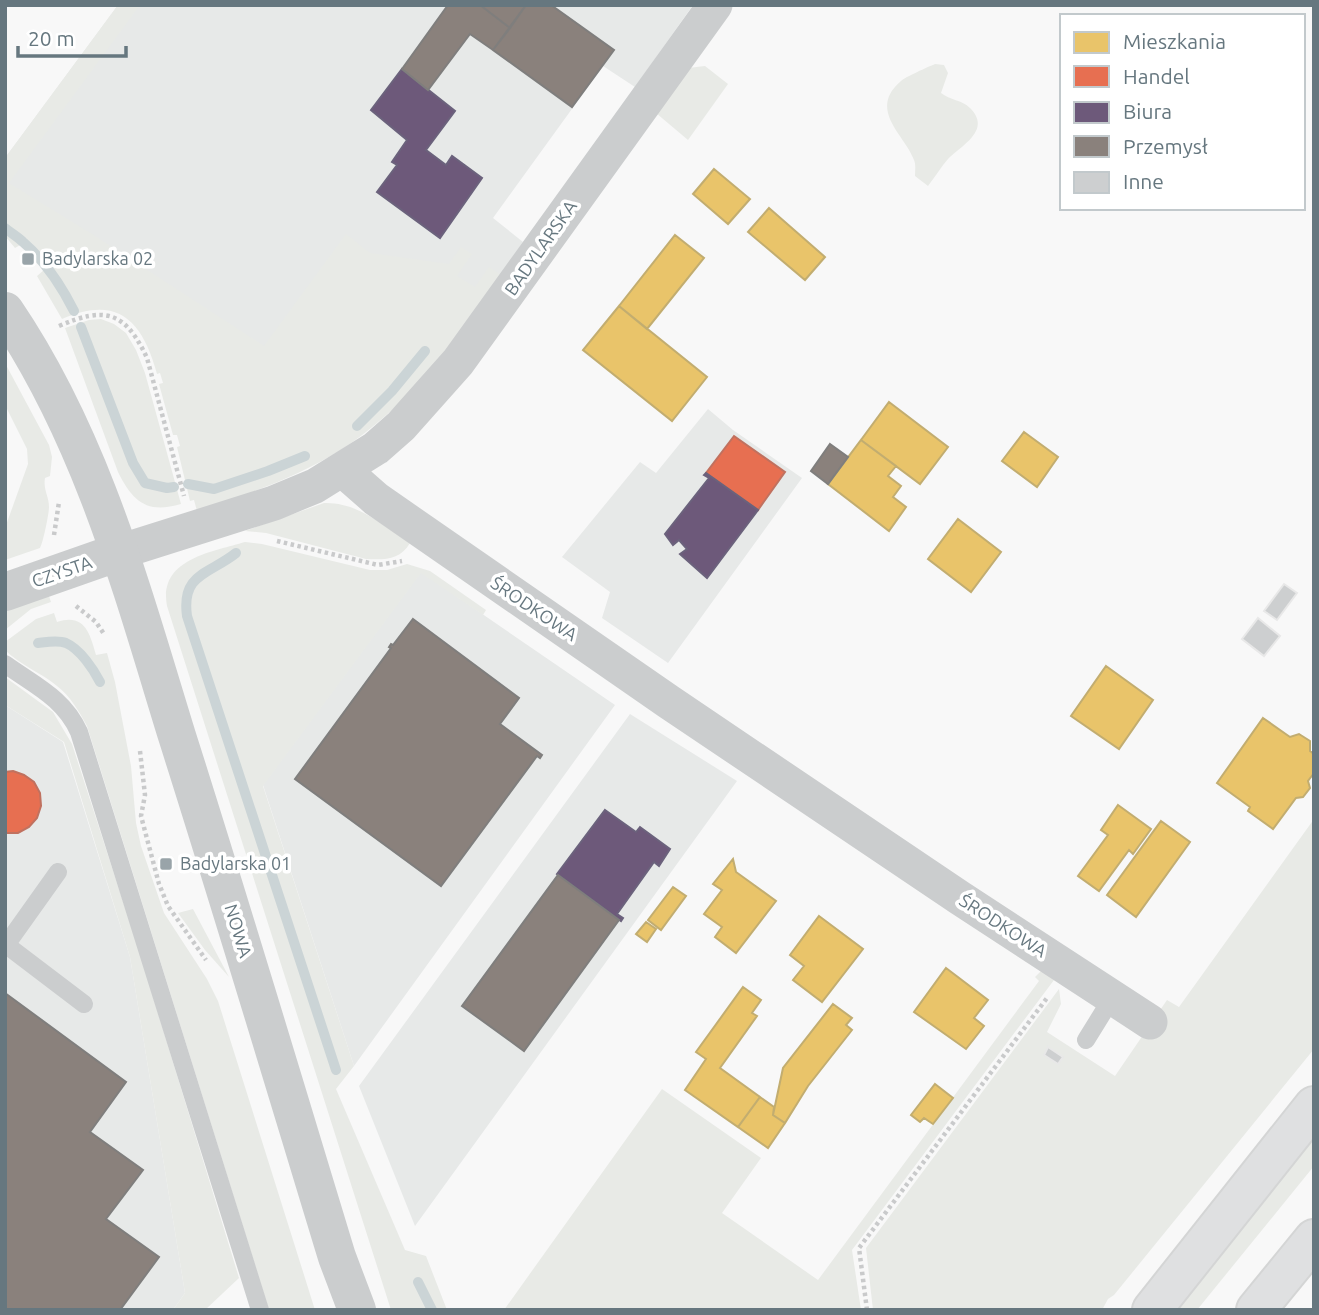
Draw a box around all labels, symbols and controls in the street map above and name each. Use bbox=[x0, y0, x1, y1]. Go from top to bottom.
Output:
scale bar bbox=[18, 14, 126, 58]
legend bbox=[1060, 14, 1305, 210]
text: 20 m bbox=[28, 26, 75, 50]
text: Mieszkania bbox=[1123, 29, 1226, 53]
text: Handel bbox=[1123, 64, 1190, 88]
text: Biura bbox=[1123, 99, 1172, 123]
text: Przemysł bbox=[1123, 134, 1208, 158]
text: Inne bbox=[1123, 169, 1164, 193]
street label: BADYLARSKA bbox=[500, 196, 580, 299]
place label: Badylarska 02 bbox=[42, 248, 153, 268]
marker: Badylarska 02 bbox=[20, 251, 36, 267]
street label: CZYSTA bbox=[29, 551, 95, 591]
street label: ŚRODKOWA bbox=[488, 571, 582, 645]
place label: Badylarska 01 bbox=[180, 853, 291, 873]
marker: Badylarska 01 bbox=[158, 856, 174, 872]
street label: ŚRODKOWA bbox=[956, 889, 1052, 961]
street label: NOWA bbox=[221, 902, 257, 960]

